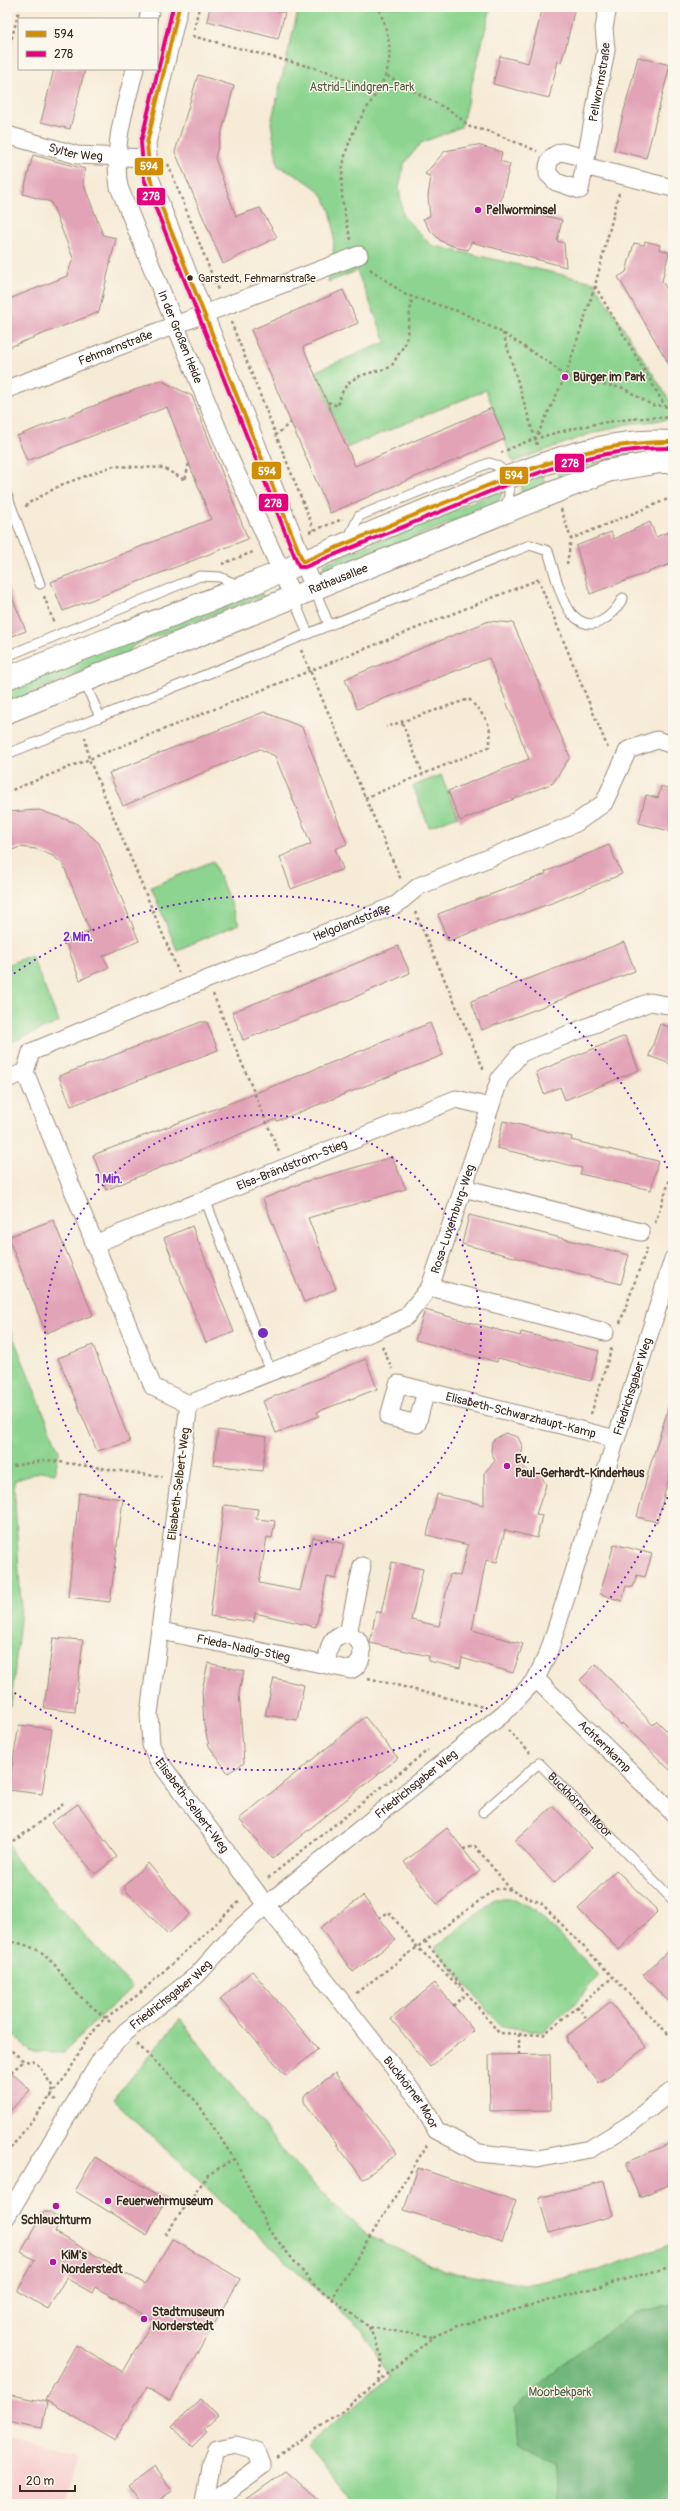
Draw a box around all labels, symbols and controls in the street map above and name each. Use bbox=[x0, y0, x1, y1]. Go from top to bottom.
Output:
legend bbox=[18, 18, 158, 70]
text: 594 bbox=[54, 27, 74, 42]
street label: Pellwormstraße bbox=[585, 42, 614, 123]
text: 278 bbox=[54, 47, 73, 62]
park label: Astrid-Lindgren-Park bbox=[309, 80, 415, 95]
street label: Sylter Weg bbox=[47, 140, 103, 164]
line badge: 594 bbox=[134, 157, 164, 176]
text: 594 bbox=[140, 160, 159, 173]
line badge: 278 bbox=[136, 187, 166, 206]
text: 278 bbox=[142, 190, 160, 203]
place label: Pellworminsel bbox=[486, 203, 557, 218]
marker: Pellworminsel bbox=[473, 205, 483, 215]
place label: Garstedt, Fehmarnstraße bbox=[198, 272, 316, 285]
marker: Garstedt, Fehmarnstraße bbox=[185, 273, 195, 283]
street label: In der Großen Heide bbox=[155, 288, 206, 386]
street label: Fehmarnstraße bbox=[76, 327, 155, 369]
place label: Bürger im Park bbox=[573, 370, 646, 385]
marker: Bürger im Park bbox=[560, 372, 570, 382]
line badge: 278 bbox=[554, 453, 585, 473]
text: 278 bbox=[561, 457, 579, 470]
line badge: 594 bbox=[251, 461, 282, 480]
text: 594 bbox=[258, 465, 277, 478]
line badge: 594 bbox=[499, 466, 529, 485]
text: 594 bbox=[505, 469, 524, 482]
line badge: 278 bbox=[258, 493, 289, 512]
text: 278 bbox=[264, 497, 282, 510]
street label: Rathausallee bbox=[306, 560, 370, 598]
street label: Helgolandstraße bbox=[311, 900, 392, 944]
text: 2 Min. bbox=[63, 930, 93, 945]
street label: Elsa-Brändström-Stieg bbox=[234, 1136, 349, 1194]
street label: Rosa-Luxemburg-Weg bbox=[428, 1162, 478, 1276]
text: 1 Min. bbox=[95, 1172, 123, 1187]
centre of rings bbox=[256, 1326, 270, 1340]
street label: Friedrichsgaber Weg bbox=[610, 1336, 655, 1437]
street label: Elisabeth-Schwarzhaupt-Kamp bbox=[444, 1389, 598, 1441]
street label: Elisabeth-Selbert-Weg bbox=[165, 1427, 193, 1541]
place label: Ev. Paul-Gerhardt-Kinderhaus bbox=[515, 1452, 645, 1481]
marker: Ev. Paul-Gerhardt-Kinderhaus bbox=[502, 1461, 512, 1471]
street label: Frieda-Nadig-Stieg bbox=[195, 1631, 291, 1665]
street label: Achternkamp bbox=[575, 1717, 635, 1776]
street label: Friedrichsgaber Weg bbox=[372, 1746, 460, 1822]
street label: Elisabeth-Selbert-Weg bbox=[152, 1756, 232, 1856]
street label: Buckhörner Moor bbox=[545, 1769, 616, 1841]
street label: Friedrichsgaber Weg bbox=[127, 1957, 215, 2033]
street label: Buckhörner Moor bbox=[380, 2053, 442, 2132]
place label: Feuerwehrmuseum bbox=[116, 2194, 214, 2209]
marker: Feuerwehrmuseum bbox=[103, 2196, 113, 2206]
marker: Schlauchturm bbox=[51, 2201, 61, 2211]
place label: Schlauchturm bbox=[21, 2213, 92, 2228]
place label: KiM's Norderstedt bbox=[61, 2248, 124, 2277]
marker: KiM's Norderstedt bbox=[48, 2257, 58, 2267]
place label: Stadtmuseum Norderstedt bbox=[152, 2305, 225, 2334]
marker: Stadtmuseum Norderstedt bbox=[139, 2314, 149, 2324]
park label: Moorbekpark bbox=[528, 2385, 592, 2400]
scale bar bbox=[20, 2467, 75, 2493]
text: 20 m bbox=[26, 2474, 55, 2489]

